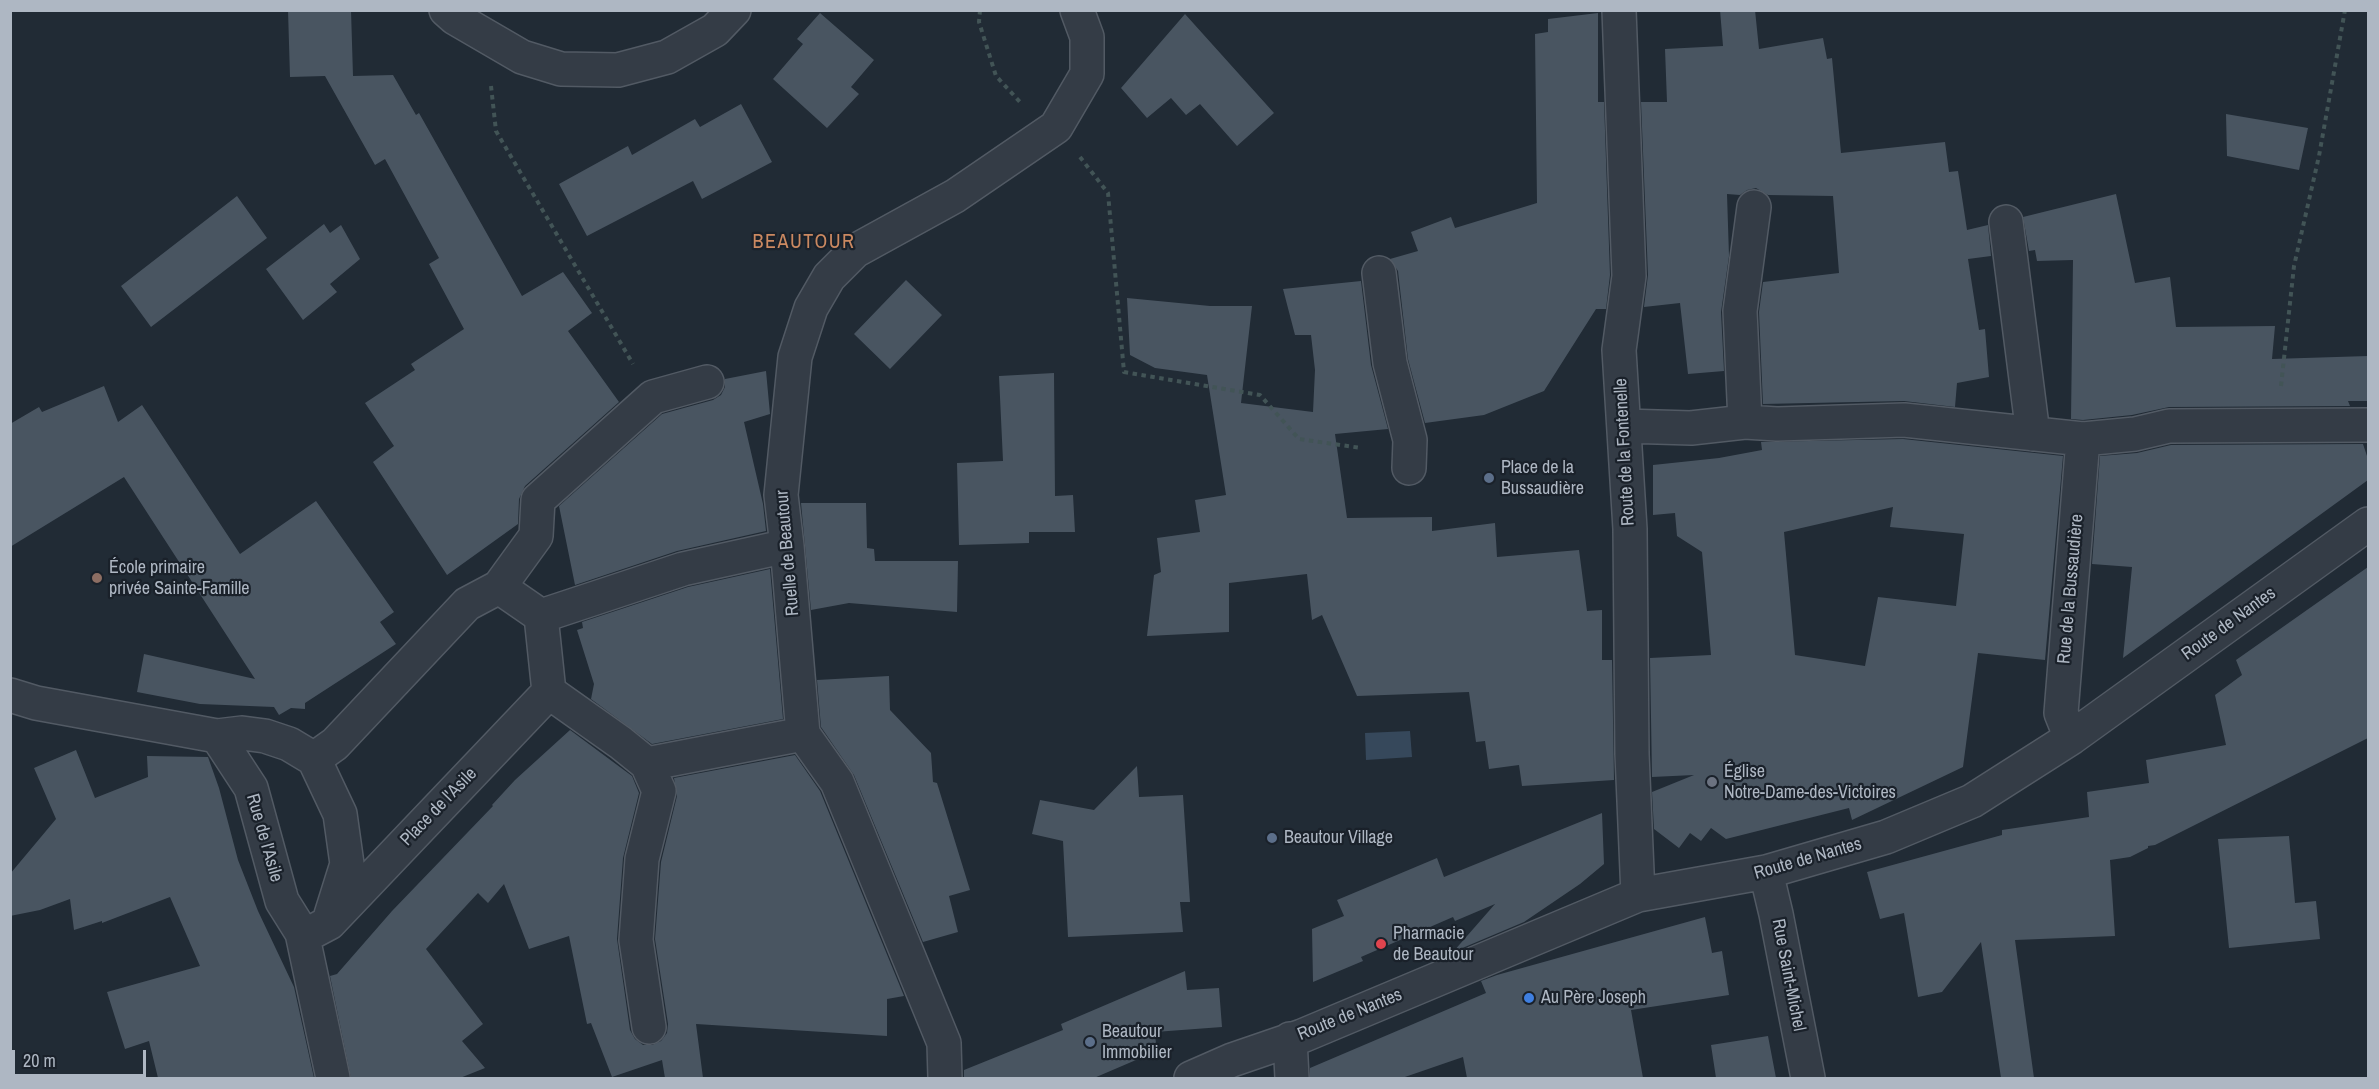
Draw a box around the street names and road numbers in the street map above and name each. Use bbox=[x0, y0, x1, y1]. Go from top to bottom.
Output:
street label: Route de la Fontenelle bbox=[1610, 378, 1640, 526]
street label: Ruelle de Beautour bbox=[772, 489, 804, 617]
street label: Rue de la Bussaudière bbox=[2054, 513, 2088, 665]
street label: Route de Nantes bbox=[2178, 583, 2280, 665]
street label: Place de l'Asile bbox=[396, 763, 482, 851]
street label: Rue de l'Asile bbox=[241, 791, 287, 885]
street label: Route de Nantes bbox=[1752, 833, 1864, 885]
street label: Rue Saint-Michel bbox=[1767, 917, 1809, 1033]
street label: Route de Nantes bbox=[1295, 984, 1405, 1046]

